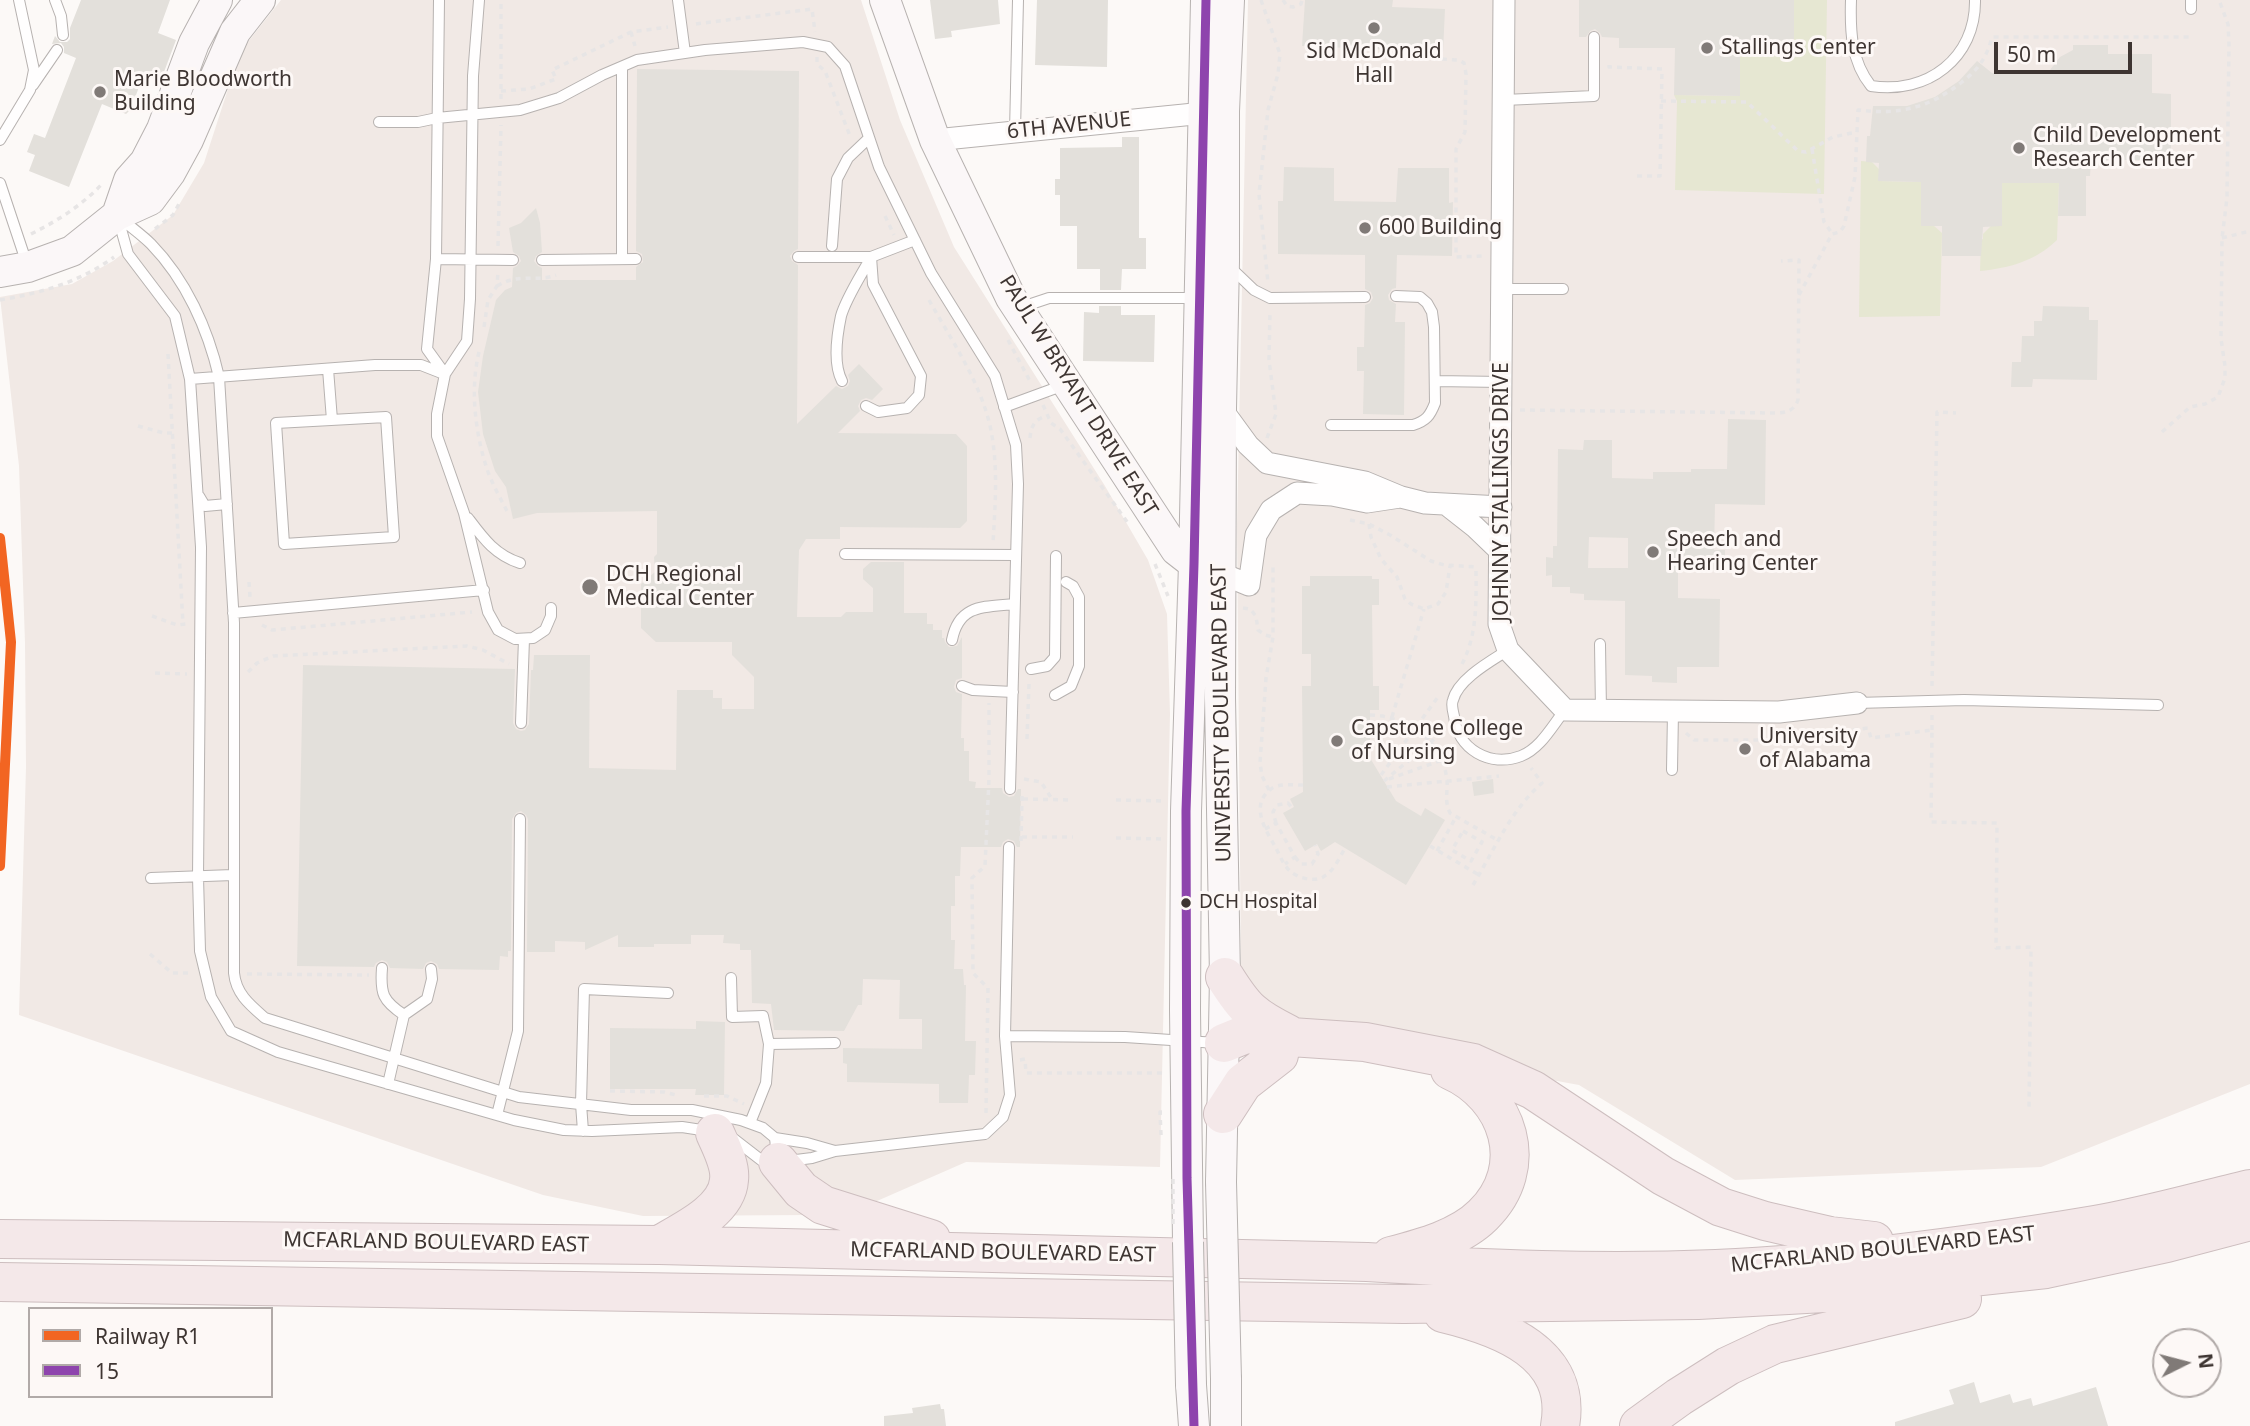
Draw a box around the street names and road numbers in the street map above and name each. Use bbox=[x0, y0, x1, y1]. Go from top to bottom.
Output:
street label: 6TH AVENUE bbox=[1006, 107, 1132, 145]
street label: PAUL W BRYANT DRIVE EAST bbox=[993, 271, 1163, 521]
street label: JOHNNY STALLINGS DRIVE bbox=[1489, 362, 1515, 622]
street label: UNIVERSITY BOULEVARD EAST bbox=[1207, 563, 1237, 863]
street label: MCFARLAND BOULEVARD EAST bbox=[1730, 1221, 2036, 1279]
street label: MCFARLAND BOULEVARD EAST bbox=[283, 1228, 589, 1258]
street label: MCFARLAND BOULEVARD EAST bbox=[850, 1238, 1156, 1268]

